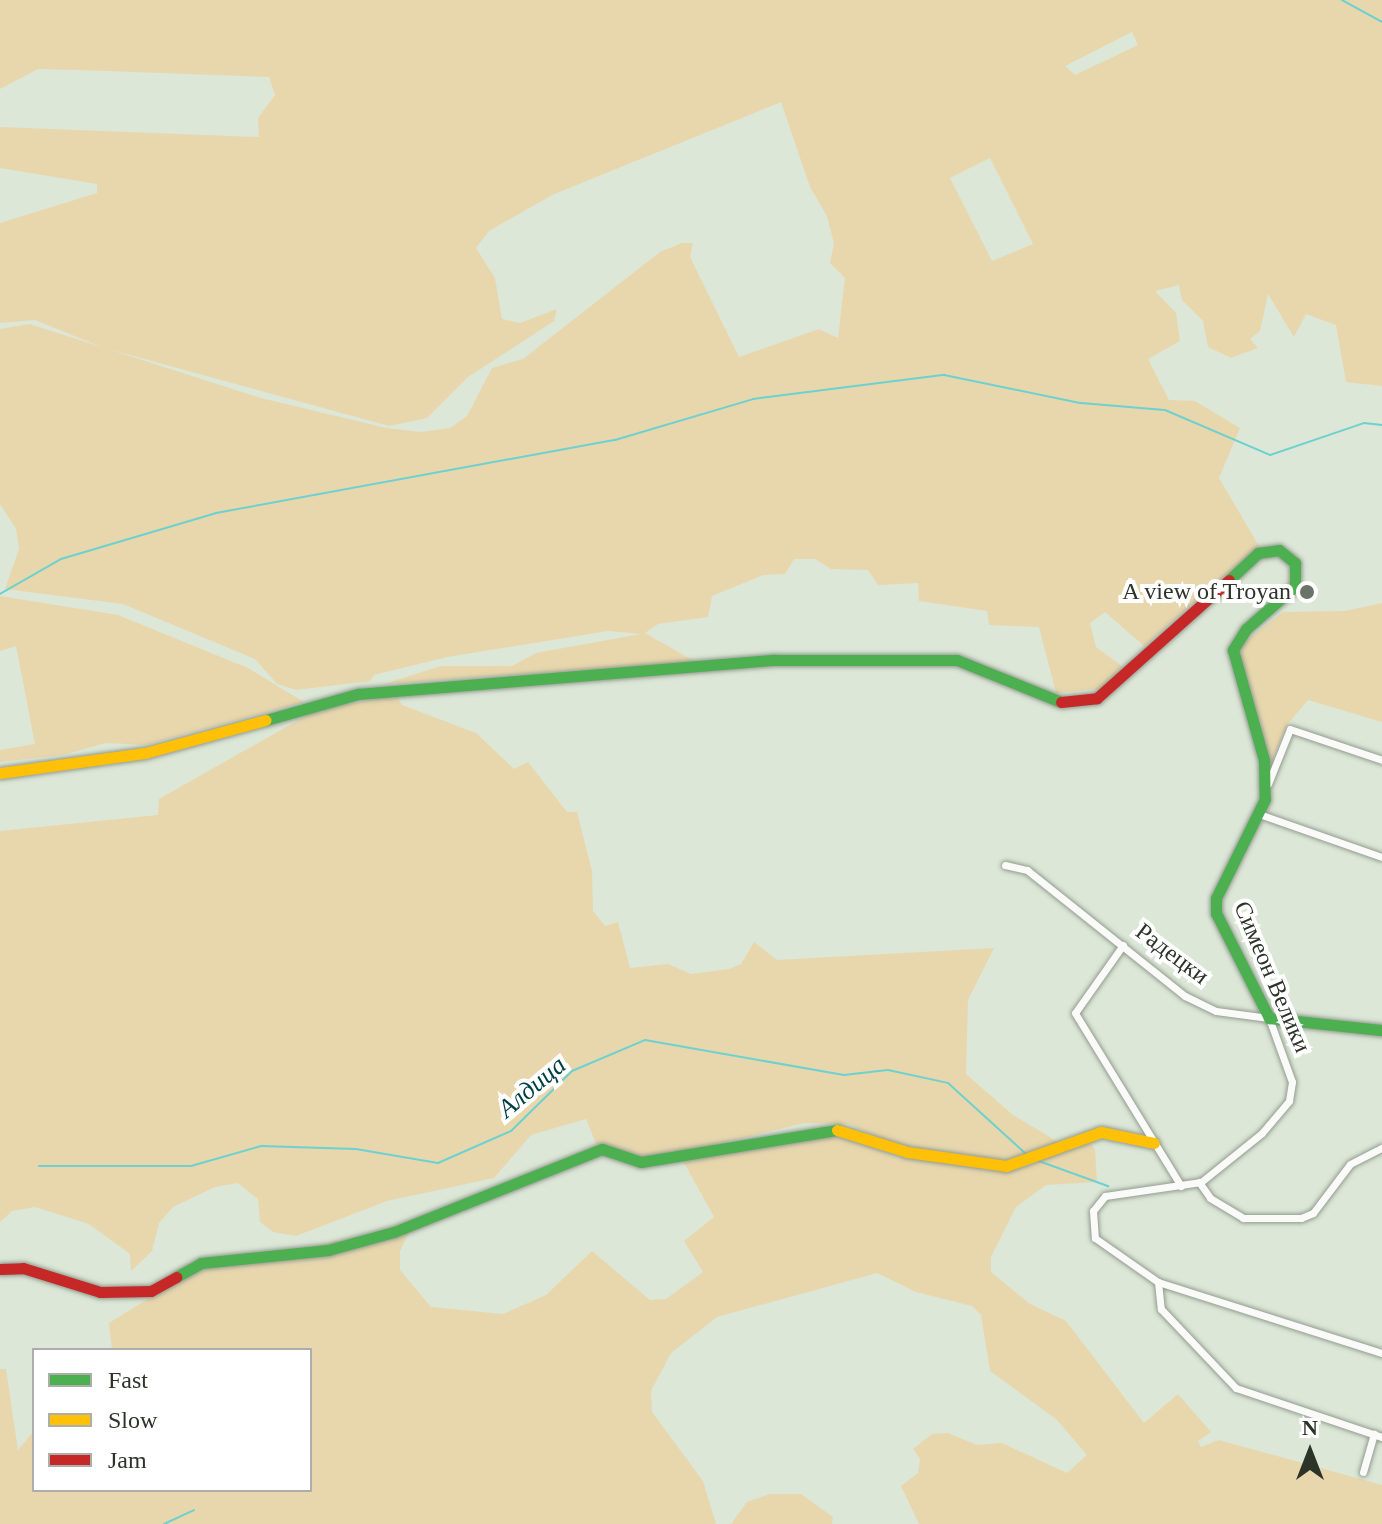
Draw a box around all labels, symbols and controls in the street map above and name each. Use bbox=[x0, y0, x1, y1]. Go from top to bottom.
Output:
place label: A view of Troyan bbox=[1121, 578, 1291, 606]
marker: A view of Troyan bbox=[1298, 583, 1316, 601]
street label: Симеон Велики bbox=[1227, 897, 1317, 1057]
street label: Радецки bbox=[1130, 917, 1214, 991]
water label: Алдица bbox=[491, 1049, 573, 1125]
legend bbox=[32, 1348, 312, 1492]
text: Fast bbox=[108, 1367, 148, 1393]
text: Slow bbox=[108, 1407, 157, 1433]
north arrow bbox=[1270, 1412, 1350, 1492]
text: N bbox=[1302, 1415, 1318, 1440]
text: Jam bbox=[108, 1447, 147, 1473]

